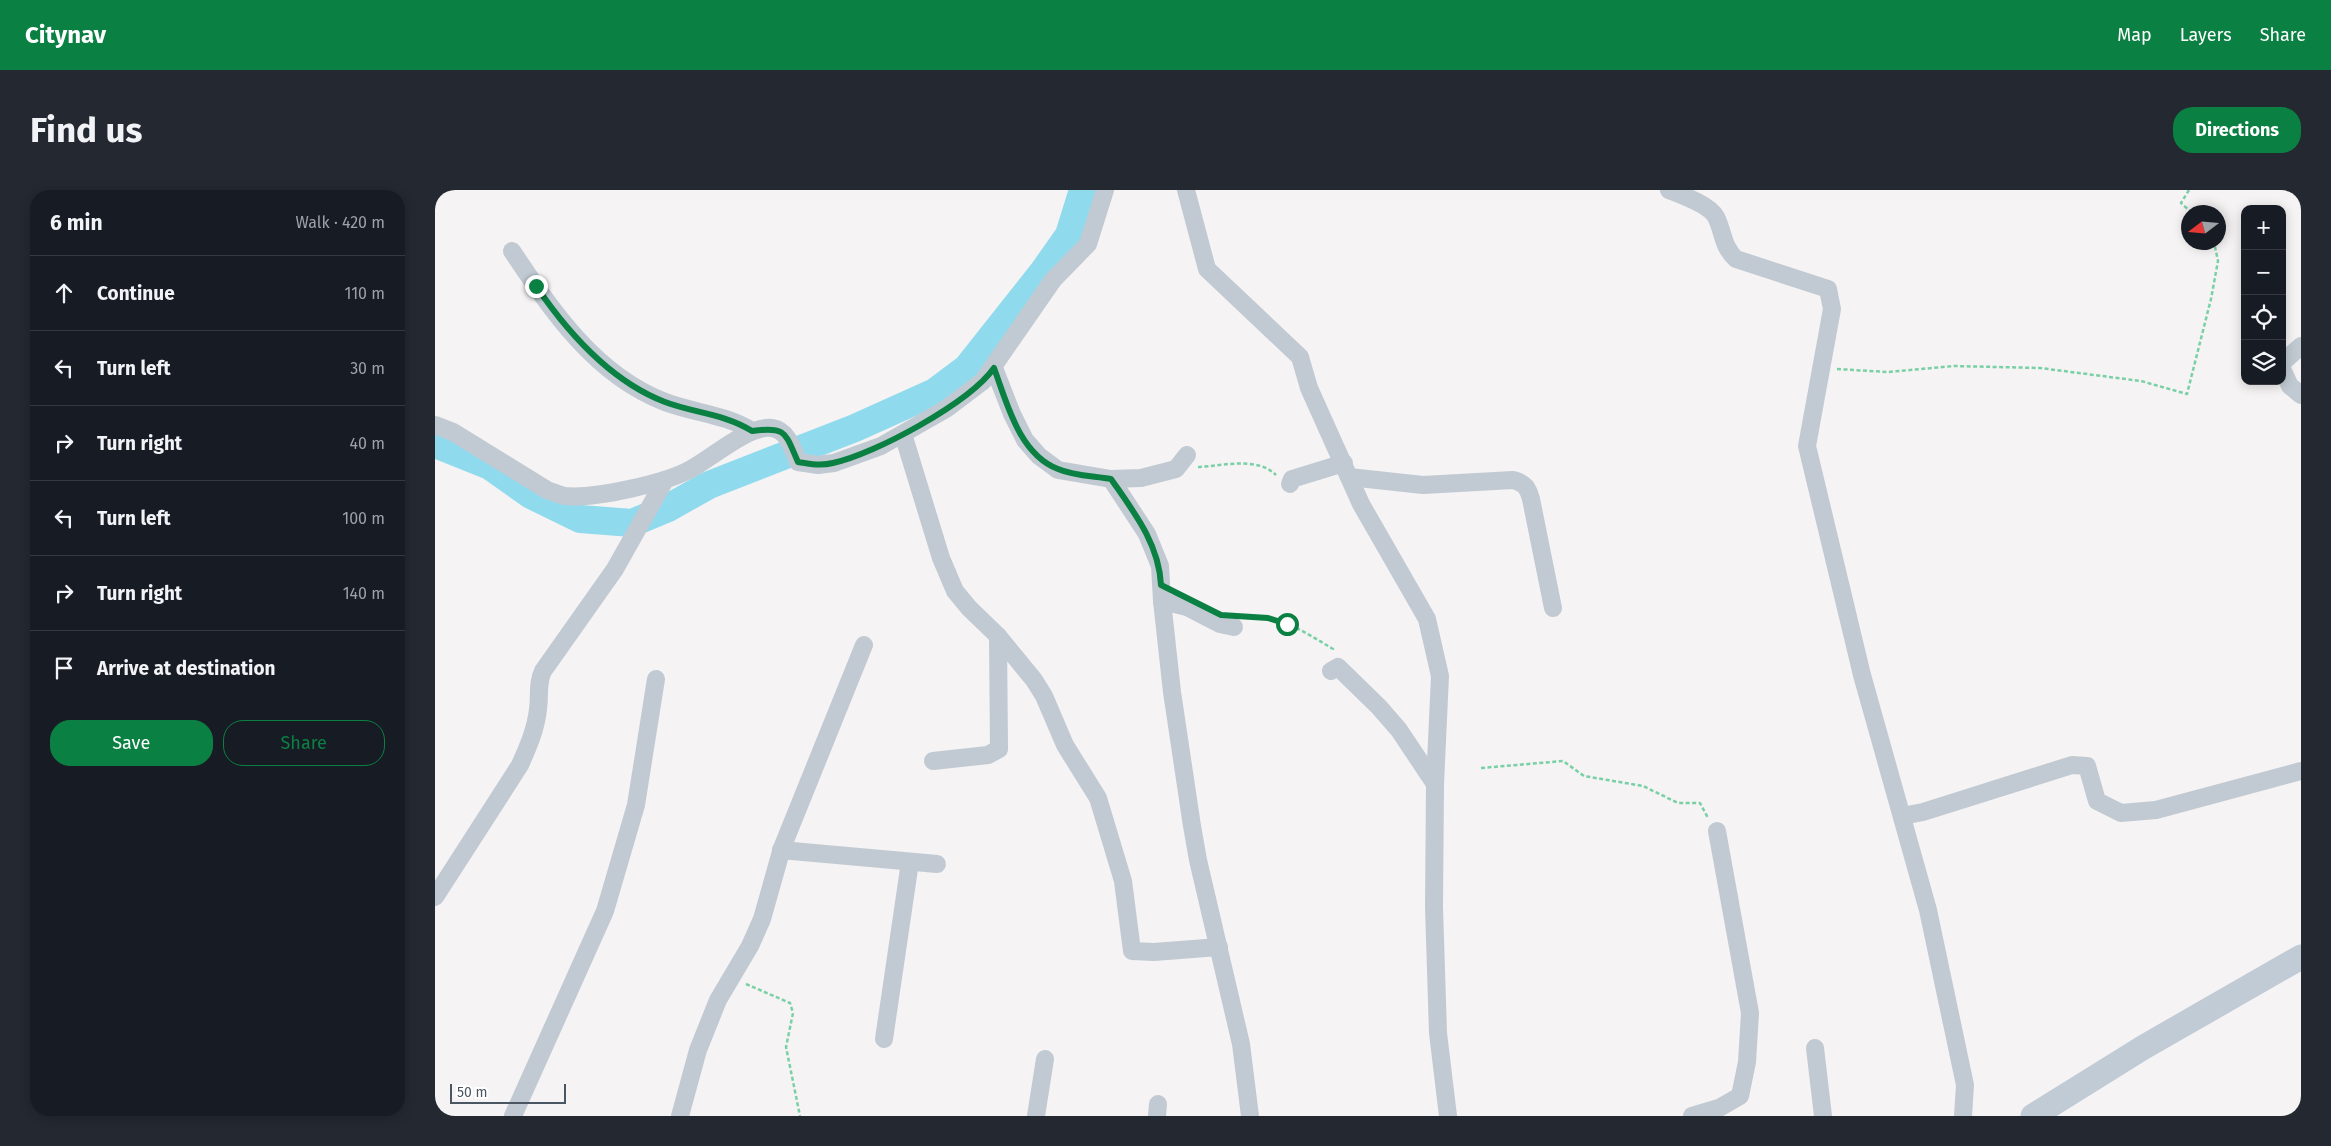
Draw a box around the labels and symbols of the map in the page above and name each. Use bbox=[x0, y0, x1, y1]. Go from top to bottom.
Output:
north arrow bbox=[2181, 205, 2226, 250]
route end bbox=[525, 275, 548, 298]
route start bbox=[1276, 613, 1299, 636]
scale bar bbox=[450, 1081, 566, 1104]

